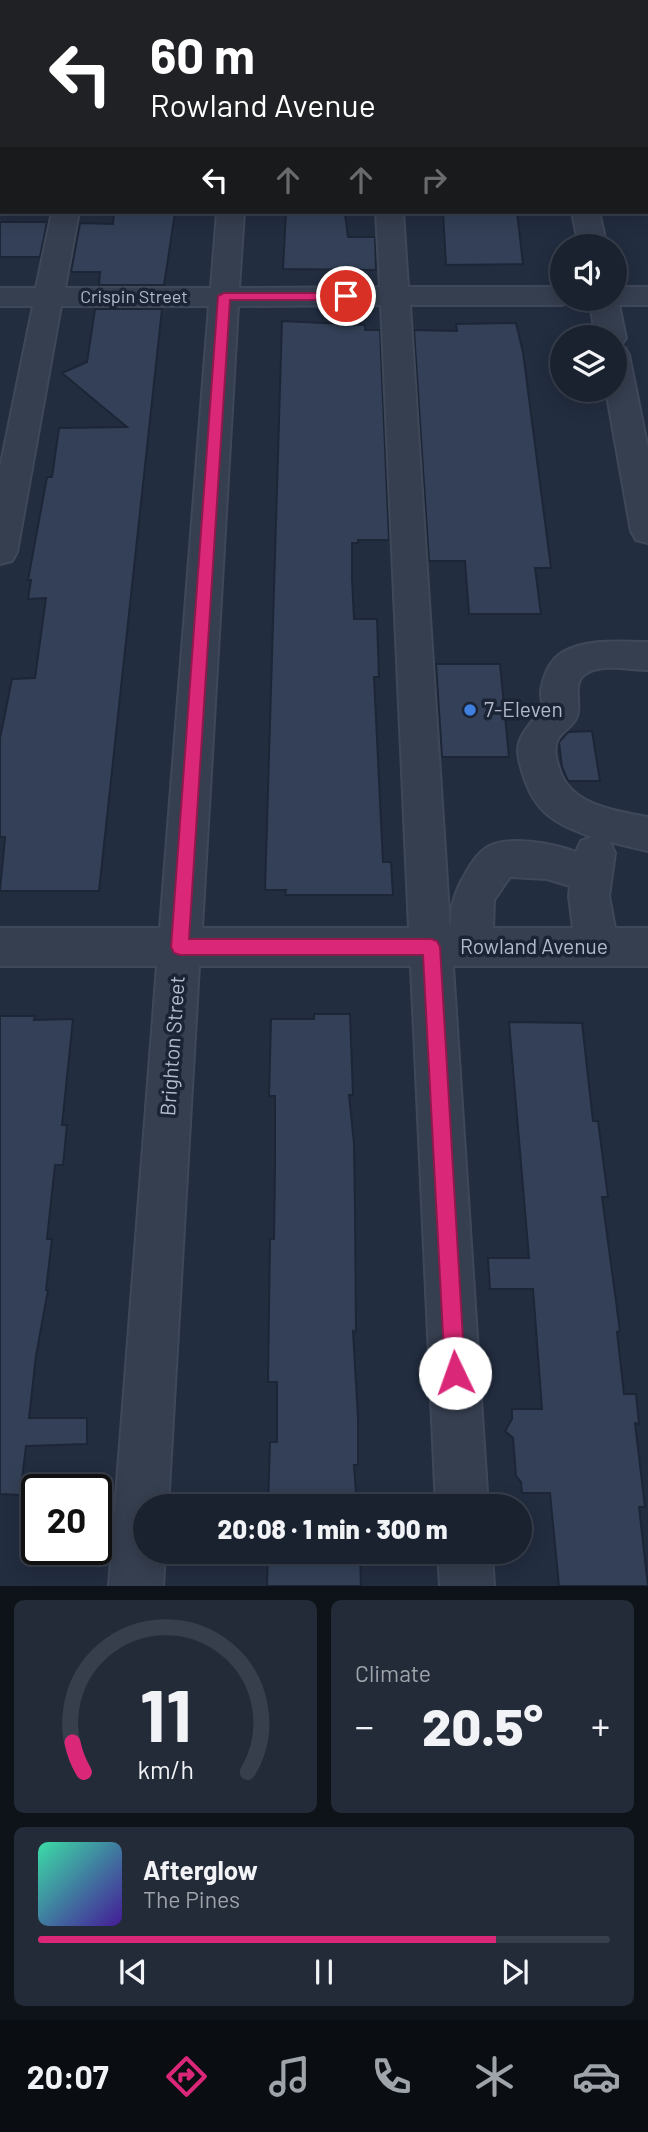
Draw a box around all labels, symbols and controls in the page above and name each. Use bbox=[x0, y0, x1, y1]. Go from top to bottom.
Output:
text: 60 m bbox=[150, 25, 255, 84]
icon: left bbox=[35, 28, 126, 119]
text: Rowland Avenue bbox=[150, 85, 376, 123]
icon: left bbox=[196, 161, 234, 199]
icon: ahead bbox=[269, 161, 307, 199]
icon: ahead bbox=[342, 161, 380, 199]
icon: right bbox=[415, 161, 453, 199]
map controls bbox=[550, 234, 627, 402]
button: sound bbox=[550, 234, 627, 311]
pin bbox=[316, 266, 376, 326]
icon: arrive bbox=[327, 277, 365, 315]
street label: Crispin Street bbox=[80, 285, 188, 307]
button: layers bbox=[550, 325, 627, 402]
place label: 7-Eleven bbox=[484, 696, 563, 721]
marker: 7-Eleven bbox=[462, 702, 478, 718]
street label: Rowland Avenue bbox=[460, 933, 608, 958]
street label: Brighton Street bbox=[154, 975, 189, 1117]
position arrow bbox=[418, 1336, 492, 1410]
speed limit sign: 20 bbox=[21, 1474, 112, 1565]
text: 20:08 · 1 min · 300 m bbox=[217, 1513, 448, 1544]
text: Climate bbox=[355, 1659, 431, 1687]
text: 11 bbox=[139, 1670, 192, 1758]
text: 20.5° bbox=[422, 1694, 543, 1756]
text: − bbox=[355, 1702, 374, 1748]
text: + bbox=[591, 1702, 610, 1748]
text: km/h bbox=[137, 1754, 194, 1784]
text: Afterglow bbox=[143, 1854, 258, 1885]
text: The Pines bbox=[143, 1885, 240, 1913]
icon: previous bbox=[114, 1953, 152, 1991]
icon: pause bbox=[305, 1953, 343, 1991]
icon: next bbox=[496, 1953, 534, 1991]
icon: directions bbox=[162, 2052, 211, 2101]
icon: music bbox=[265, 2052, 314, 2101]
icon: phone bbox=[367, 2052, 416, 2101]
icon: climate bbox=[470, 2052, 519, 2101]
icon: car bbox=[572, 2052, 621, 2101]
text: 20:07 bbox=[27, 2057, 109, 2095]

